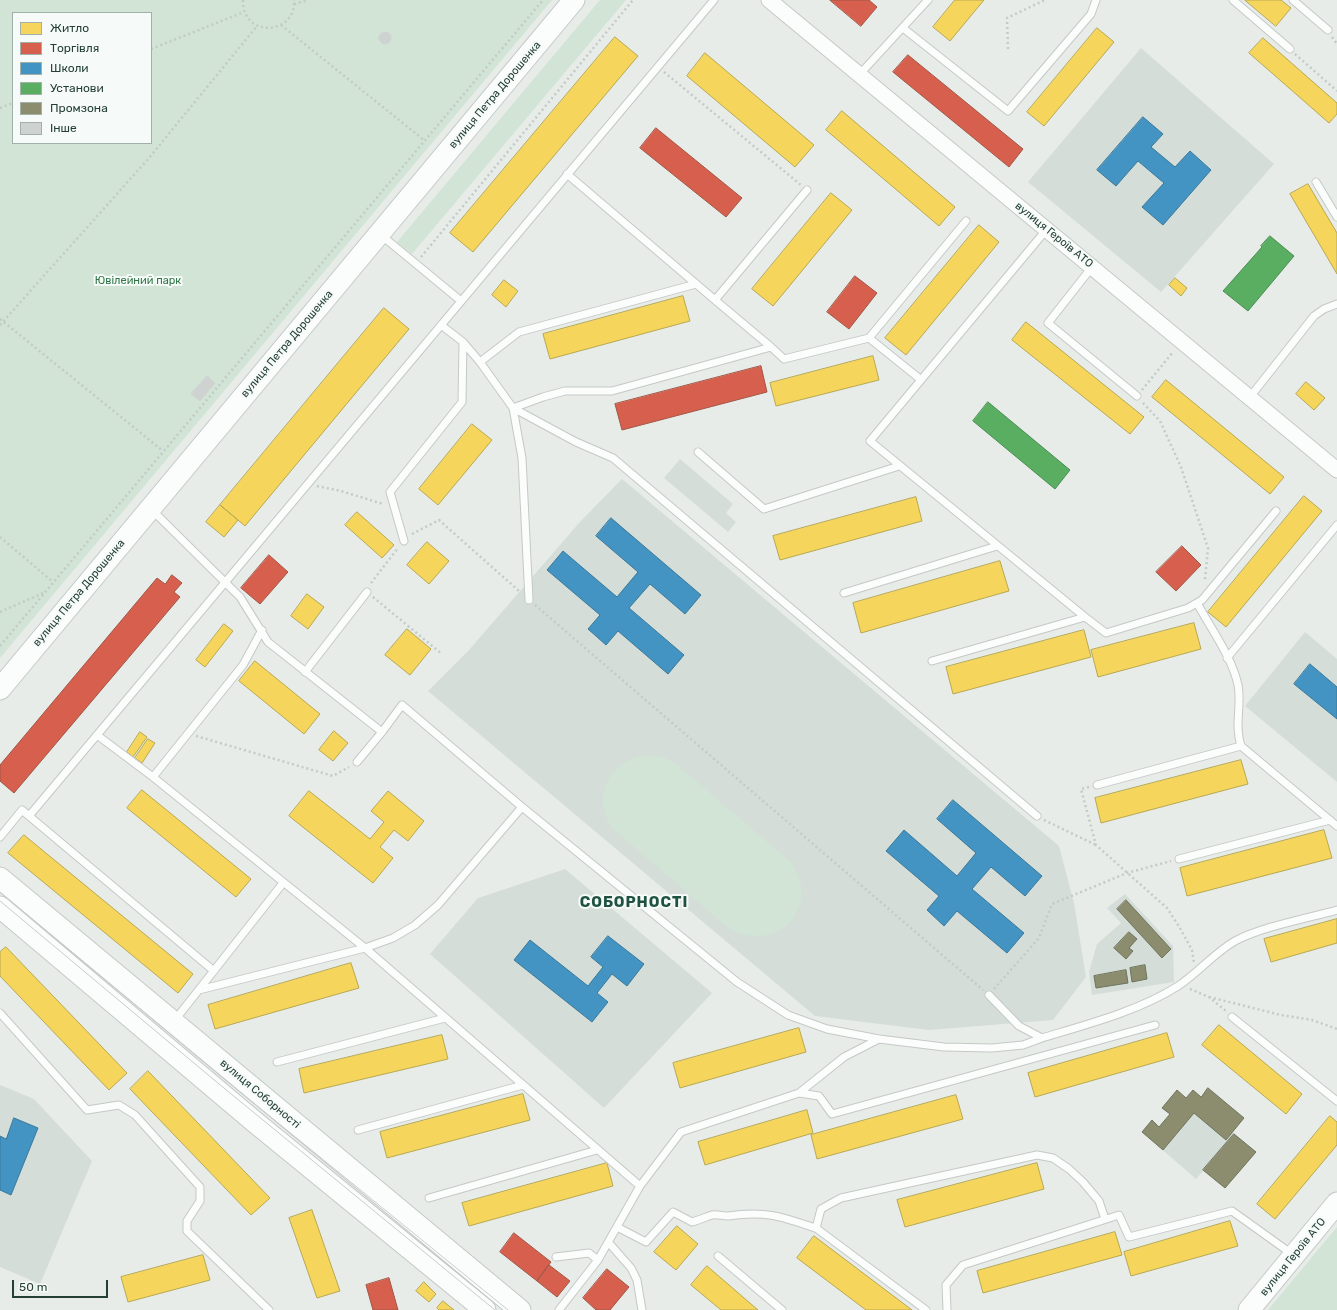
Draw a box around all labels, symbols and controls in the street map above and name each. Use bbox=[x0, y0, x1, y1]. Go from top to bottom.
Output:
legend bbox=[12, 12, 152, 144]
text: Житло bbox=[50, 21, 89, 35]
street label: вулиця Петра Дорошенка bbox=[446, 39, 544, 151]
text: Торгівля bbox=[50, 41, 99, 55]
text: Школи bbox=[50, 61, 89, 75]
text: Установи bbox=[50, 81, 104, 95]
text: Промзона bbox=[50, 101, 108, 115]
text: Інше bbox=[50, 121, 77, 135]
street label: вулиця Героїв АТО bbox=[1012, 199, 1096, 271]
park label: Ювілейний парк bbox=[95, 274, 181, 288]
street label: вулиця Петра Дорошенка bbox=[238, 288, 336, 400]
street label: вулиця Петра Дорошенка bbox=[30, 537, 128, 649]
district label: СОБОРНОСТІ bbox=[580, 894, 688, 912]
street label: вулиця Соборності bbox=[217, 1057, 303, 1131]
street label: вулиця Героїв АТО bbox=[1257, 1215, 1329, 1299]
scale bar bbox=[14, 1272, 110, 1298]
text: 50 m bbox=[19, 1280, 47, 1294]

